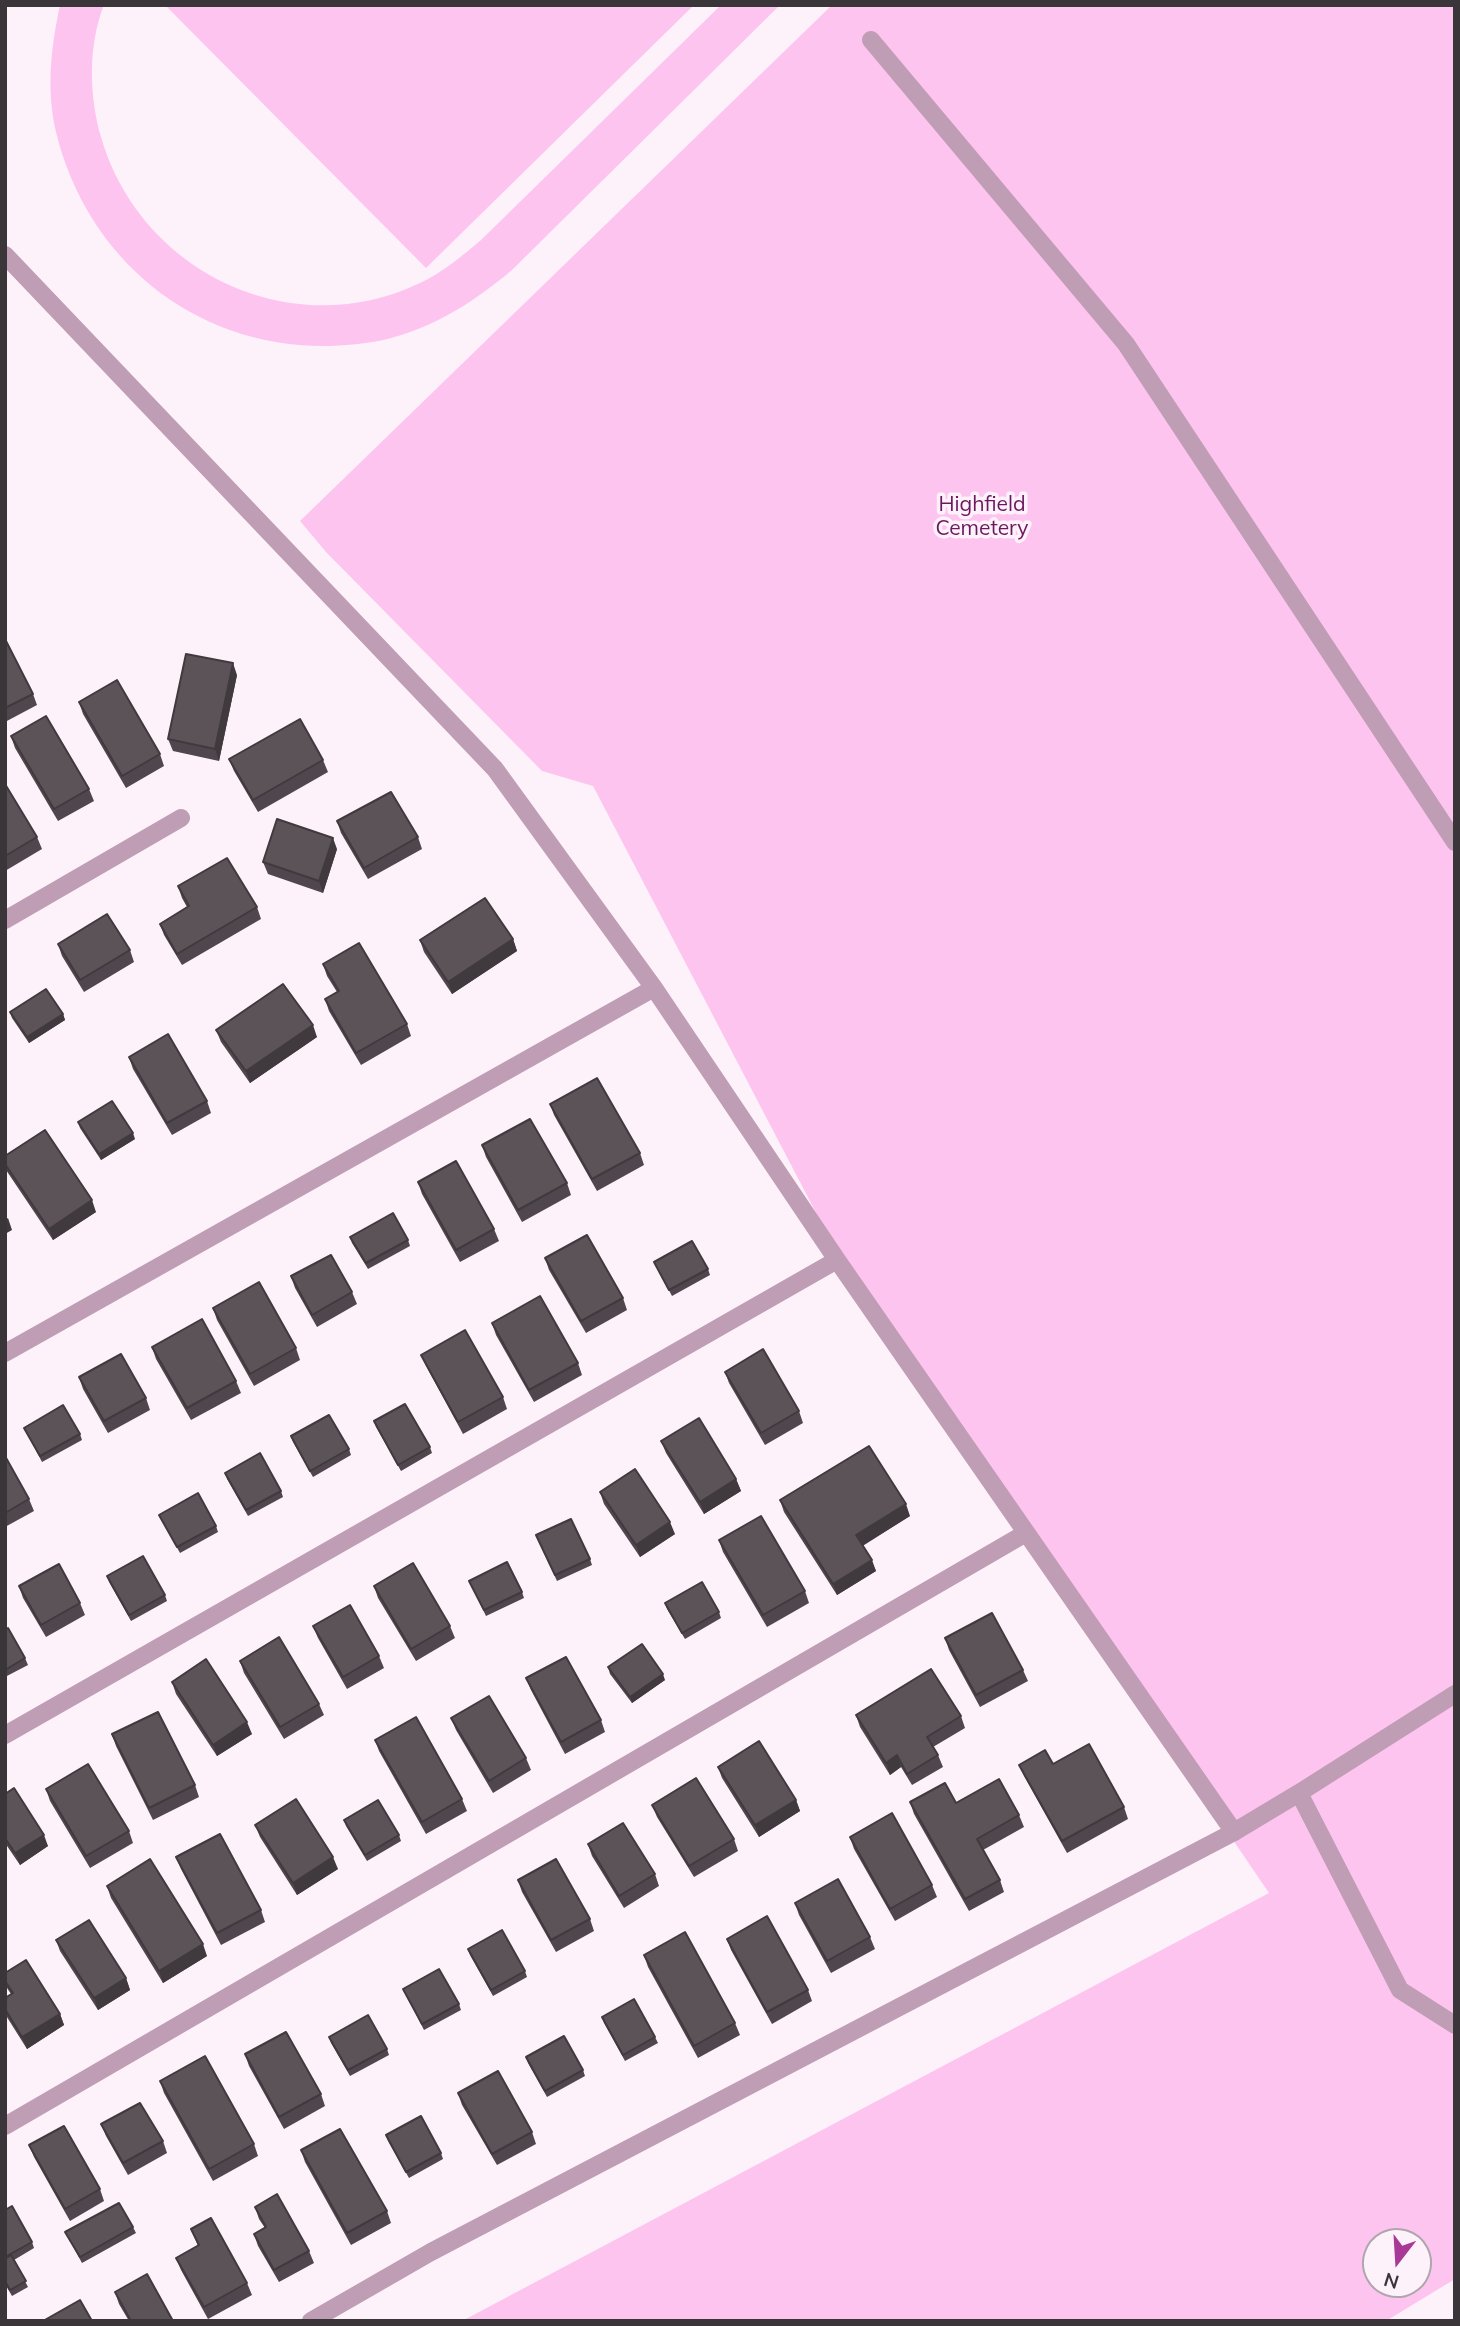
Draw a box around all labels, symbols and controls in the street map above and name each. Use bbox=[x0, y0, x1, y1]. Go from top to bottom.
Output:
park label: Highfield Cemetery bbox=[936, 492, 1028, 542]
north arrow bbox=[1362, 2228, 1432, 2298]
text: N bbox=[1381, 2268, 1402, 2295]

